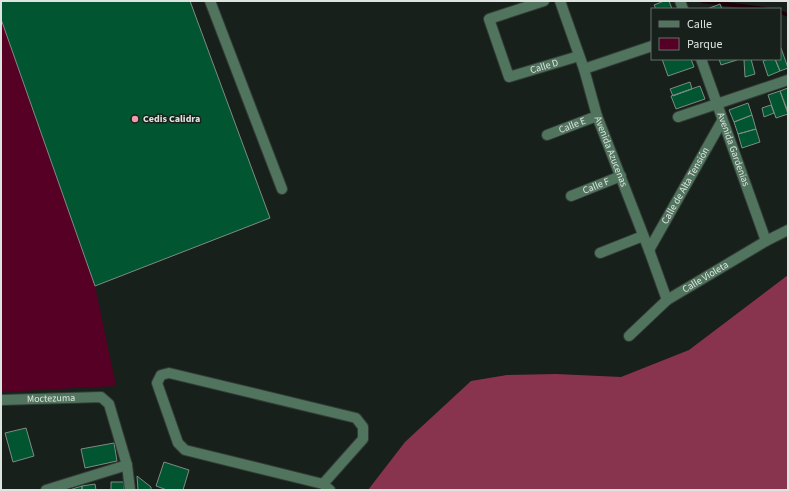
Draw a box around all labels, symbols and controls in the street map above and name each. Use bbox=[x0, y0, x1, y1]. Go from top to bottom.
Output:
legend bbox=[651, 8, 781, 60]
text: Calle bbox=[687, 16, 712, 33]
text: Parque bbox=[687, 36, 723, 53]
street label: Calle D bbox=[528, 56, 560, 77]
street label: Avenida Gardenias bbox=[714, 110, 753, 188]
place label: Cedis Calidra bbox=[143, 112, 200, 126]
marker: Cedis Calidra bbox=[130, 114, 140, 124]
street label: Calle E bbox=[557, 114, 588, 137]
street label: Avenida Azucenas bbox=[591, 114, 631, 189]
street label: Calle de Alta Tensión bbox=[658, 145, 713, 227]
street label: Calle F bbox=[581, 174, 612, 198]
street label: Calle Violeta bbox=[680, 258, 731, 296]
street label: Moctezuma bbox=[27, 391, 75, 406]

